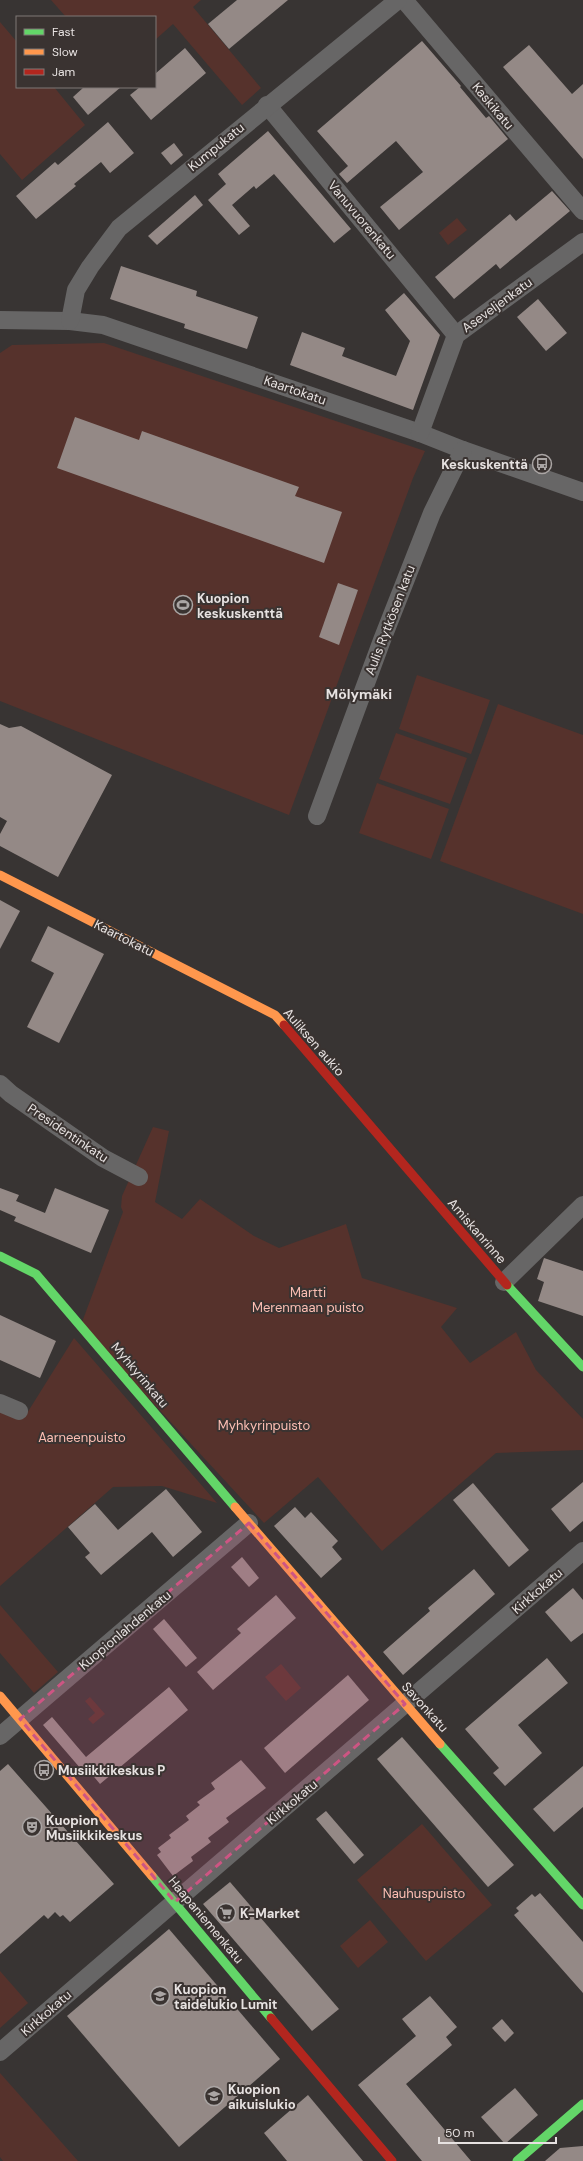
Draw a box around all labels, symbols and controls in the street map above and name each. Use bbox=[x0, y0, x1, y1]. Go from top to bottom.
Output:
legend bbox=[16, 16, 156, 88]
text: Fast bbox=[52, 24, 75, 40]
text: Slow bbox=[52, 44, 78, 60]
text: Jam bbox=[52, 64, 75, 80]
street label: Kaskikatu bbox=[468, 79, 518, 133]
street label: Kumpukatu bbox=[184, 119, 248, 175]
street label: Vanuvuorenkatu bbox=[324, 177, 400, 263]
street label: Aseveljenkatu bbox=[458, 274, 536, 336]
street label: Kaartokatu bbox=[262, 371, 328, 409]
bus stop icon: Keskuskenttä bbox=[531, 453, 553, 475]
place label: Keskuskenttä bbox=[441, 456, 528, 473]
street label: Aulis Rytkösen katu bbox=[361, 563, 419, 677]
place label: Kuopion keskuskenttä bbox=[197, 590, 283, 622]
sports icon: Kuopion keskuskenttä bbox=[172, 594, 194, 616]
district label: Mölymäki bbox=[326, 685, 392, 703]
street label: Kaartokatu bbox=[91, 916, 157, 960]
street label: Auliksen aukio bbox=[280, 1004, 348, 1080]
street label: Presidentinkatu bbox=[24, 1100, 112, 1166]
street label: Amiskanrinne bbox=[444, 1195, 510, 1267]
park label: Martti Merenmaan puisto bbox=[252, 1284, 364, 1316]
street label: Myhkyrinkatu bbox=[108, 1339, 172, 1411]
park label: Myhkyrinpuisto bbox=[218, 1417, 310, 1434]
park label: Aarneenpuisto bbox=[38, 1429, 126, 1446]
street label: Kirkkokatu bbox=[508, 1564, 566, 1618]
street label: Kuopionlahdenkatu bbox=[75, 1586, 175, 1674]
street label: Savonkatu bbox=[398, 1678, 452, 1736]
bus stop icon: Musiikkikeskus P bbox=[33, 1759, 55, 1781]
place label: Musiikkikeskus P bbox=[58, 1762, 165, 1779]
street label: Kirkkokatu bbox=[263, 1776, 321, 1828]
place label: Kuopion Musiikkikeskus bbox=[46, 1812, 142, 1844]
theatre icon: Kuopion Musiikkikeskus bbox=[21, 1816, 43, 1838]
street label: Haapaniemenkatu bbox=[165, 1873, 247, 1967]
park label: Nauhuspuisto bbox=[383, 1885, 466, 1902]
supermarket icon: K-Market bbox=[215, 1902, 237, 1924]
place label: K-Market bbox=[240, 1905, 300, 1922]
place label: Kuopion taidelukio Lumit bbox=[174, 1981, 277, 2013]
school or university icon: Kuopion taidelukio Lumit bbox=[149, 1985, 171, 2007]
street label: Kirkkokatu bbox=[17, 1986, 75, 2040]
place label: Kuopion aikuislukio bbox=[228, 2081, 296, 2113]
school or university icon: Kuopion aikuislukio bbox=[203, 2085, 225, 2107]
scale bar bbox=[439, 2119, 556, 2145]
text: 50 m bbox=[445, 2125, 474, 2141]

